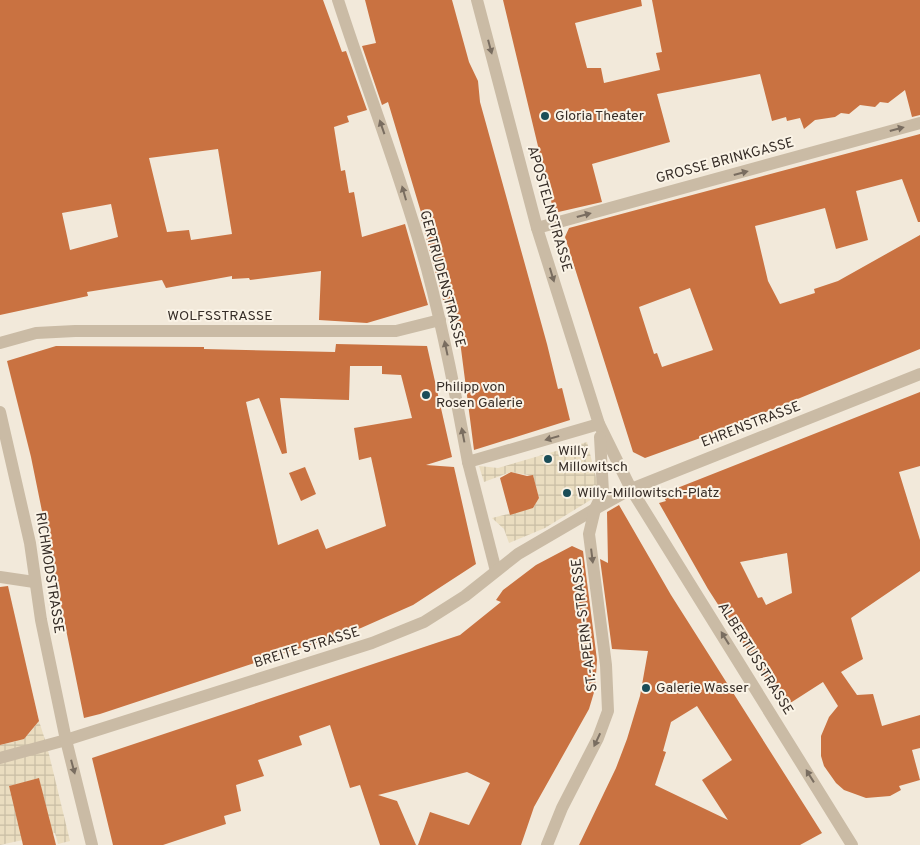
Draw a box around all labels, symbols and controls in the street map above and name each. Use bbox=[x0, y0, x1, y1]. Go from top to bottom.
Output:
one-way arrow bbox=[486, 40, 494, 55]
place label: Gloria Theater bbox=[555, 108, 645, 125]
marker: Gloria Theater bbox=[539, 110, 551, 122]
one-way arrow bbox=[378, 119, 385, 134]
one-way arrow bbox=[890, 125, 905, 133]
street label: GROSSE BRINKGASSE bbox=[654, 134, 796, 188]
street label: APOSTELNSTRASSE bbox=[523, 144, 575, 274]
one-way arrow bbox=[733, 168, 748, 176]
one-way arrow bbox=[399, 186, 407, 201]
street label: GERTRUDENSTRASSE bbox=[416, 209, 468, 349]
one-way arrow bbox=[577, 211, 592, 219]
one-way arrow bbox=[548, 267, 556, 282]
street label: WOLFSSTRASSE bbox=[167, 308, 273, 325]
one-way arrow bbox=[441, 340, 449, 356]
place label: Philipp von Rosen Galerie bbox=[436, 379, 523, 412]
marker: Philipp von Rosen Galerie bbox=[420, 389, 432, 401]
street label: EHRENSTRASSE bbox=[699, 398, 803, 452]
one-way arrow bbox=[459, 427, 467, 442]
one-way arrow bbox=[544, 434, 559, 442]
place label: Willy Millowitsch bbox=[558, 443, 628, 476]
marker: Willy Millowitsch bbox=[542, 453, 554, 465]
place label: Willy-Millowitsch-Platz bbox=[577, 485, 720, 502]
marker: Willy-Millowitsch-Platz bbox=[561, 487, 573, 499]
street label: RICHMODSTRASSE bbox=[31, 511, 67, 635]
one-way arrow bbox=[588, 549, 596, 565]
street label: ST.-APERN-STRASSE bbox=[568, 557, 602, 693]
street label: ALBERTUSSTRASSE bbox=[714, 600, 796, 718]
street label: BREITE STRASSE bbox=[252, 624, 362, 672]
one-way arrow bbox=[720, 632, 729, 645]
place label: Galerie Wasser bbox=[656, 680, 749, 697]
marker: Galerie Wasser bbox=[640, 682, 652, 694]
one-way arrow bbox=[592, 733, 600, 747]
one-way arrow bbox=[69, 759, 77, 774]
one-way arrow bbox=[806, 770, 815, 783]

